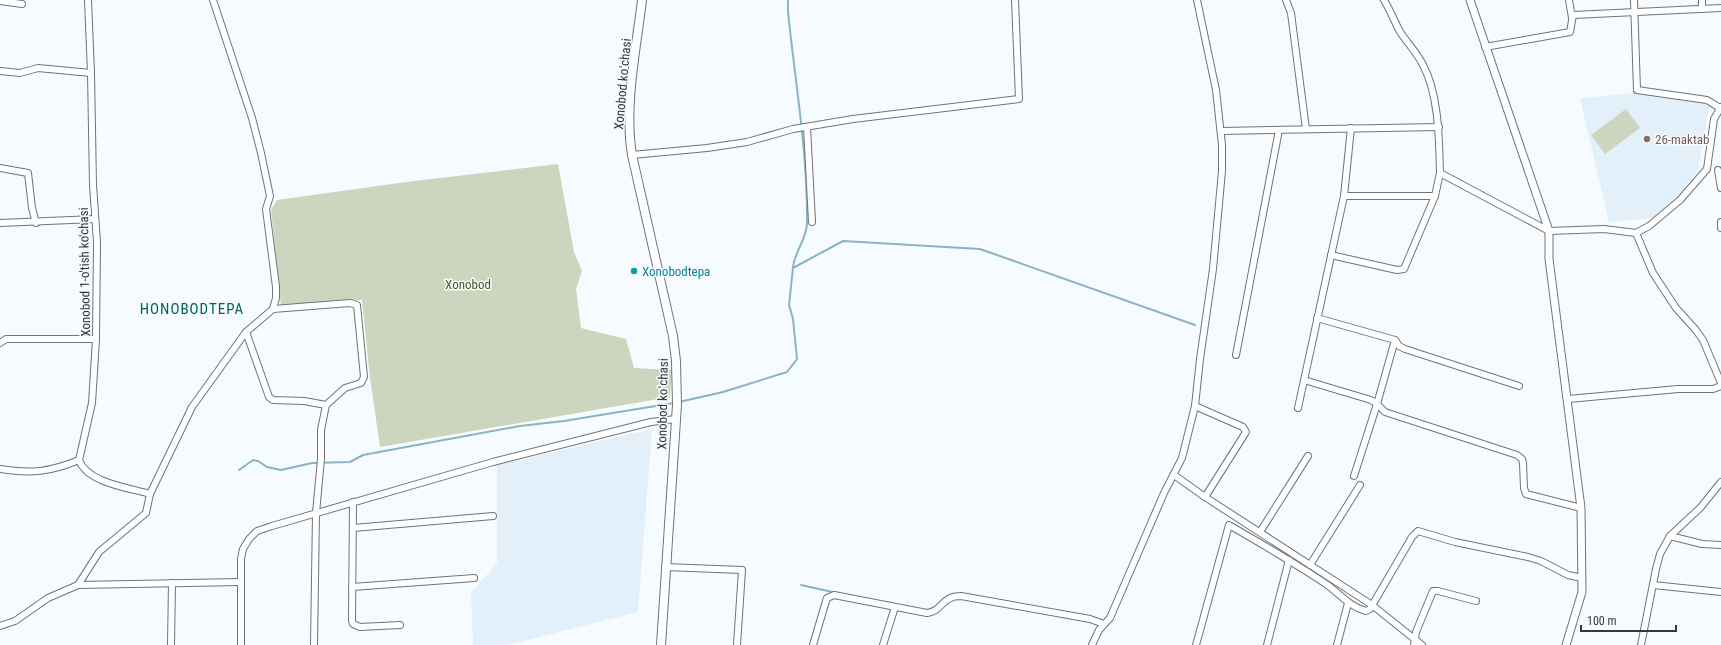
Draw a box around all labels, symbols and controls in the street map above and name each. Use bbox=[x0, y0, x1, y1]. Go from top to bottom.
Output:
street label: Xonobod koʻchasi bbox=[611, 38, 634, 130]
place label: 26-maktab bbox=[1655, 132, 1709, 147]
marker: 26-maktab bbox=[1642, 134, 1652, 144]
street label: Xonobod 1-o'tish ko'chasi bbox=[76, 207, 93, 337]
place label: Xonobodtepa bbox=[642, 264, 710, 279]
marker: Xonobodtepa bbox=[629, 266, 639, 276]
park label: Xonobod bbox=[445, 277, 491, 292]
district label: HONOBODTEPA bbox=[140, 300, 244, 318]
street label: Xonobod koʻchasi bbox=[654, 358, 671, 450]
scale bar bbox=[1581, 607, 1676, 633]
text: 100 m bbox=[1587, 614, 1617, 628]

